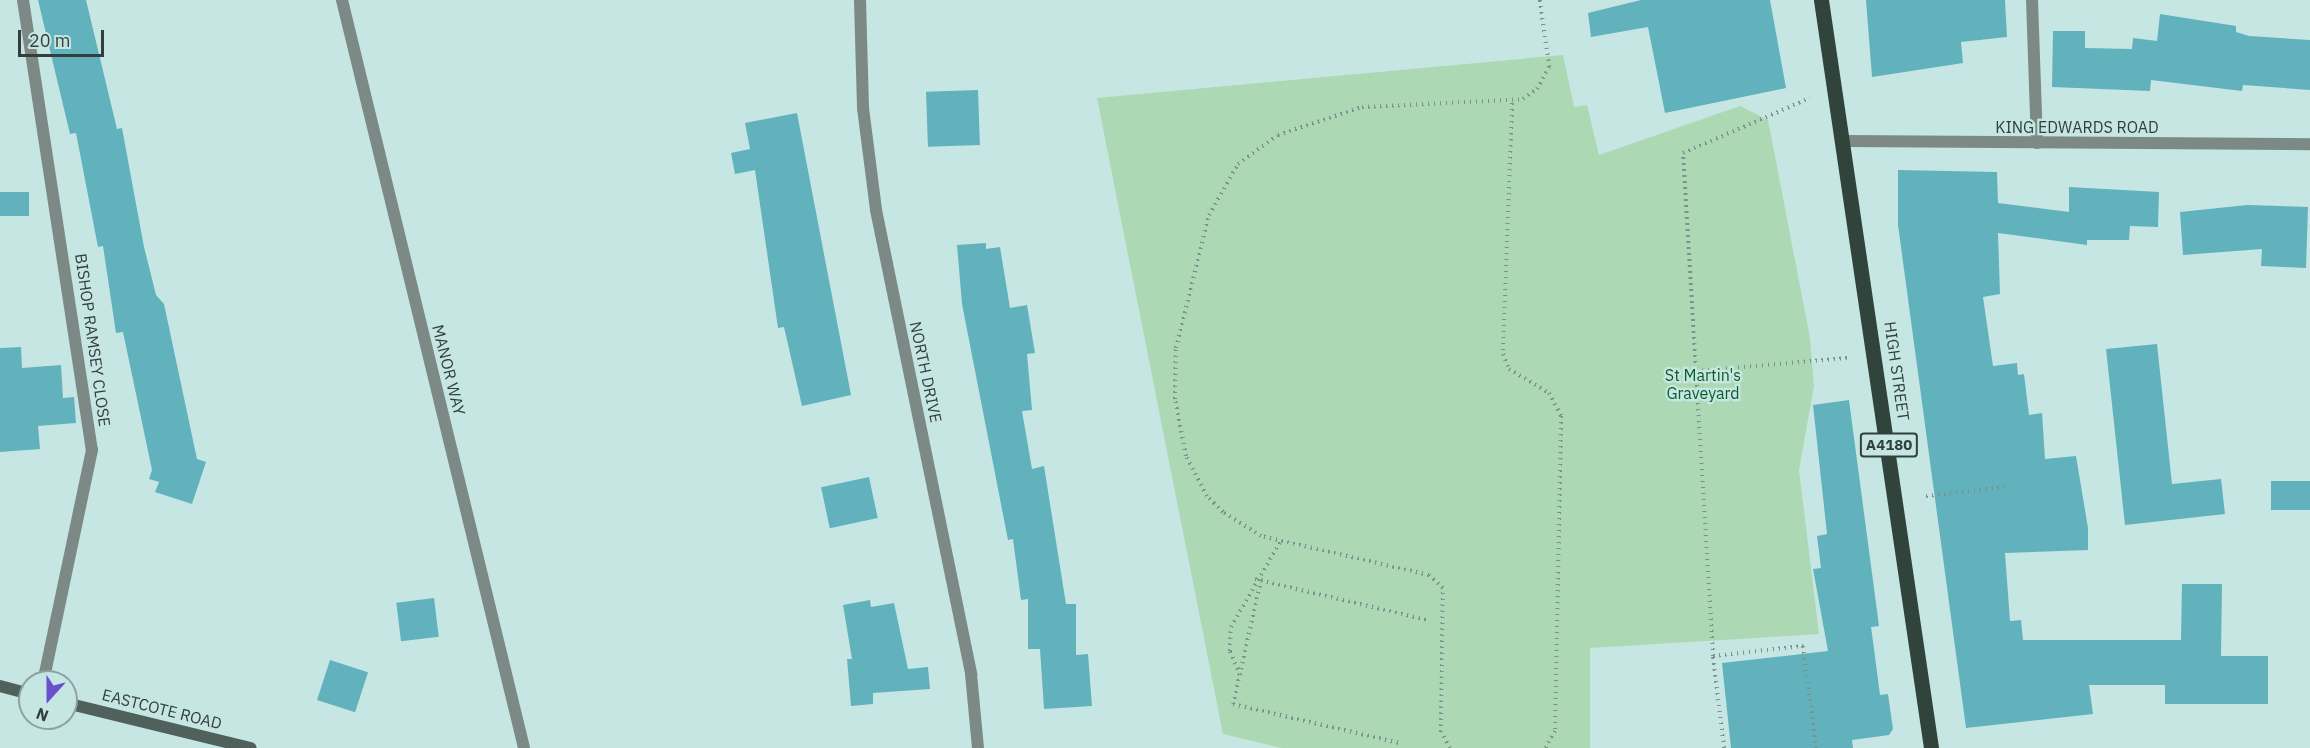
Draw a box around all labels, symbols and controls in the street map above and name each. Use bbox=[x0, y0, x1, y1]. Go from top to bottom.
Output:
scale bar bbox=[21, 18, 106, 56]
text: 20 m bbox=[29, 29, 71, 52]
street label: KING EDWARDS ROAD bbox=[1995, 117, 2159, 137]
street label: BISHOP RAMSEY CLOSE bbox=[71, 252, 115, 428]
street label: NORTH DRIVE bbox=[906, 320, 946, 424]
street label: HIGH STREET bbox=[1881, 320, 1913, 422]
street label: MANOR WAY bbox=[428, 323, 470, 417]
park label: St Martin's Graveyard bbox=[1665, 365, 1741, 403]
road number: A4180 bbox=[1859, 433, 1919, 457]
north arrow bbox=[18, 670, 78, 730]
street label: EASTCOTE ROAD bbox=[100, 685, 224, 733]
text: N bbox=[33, 704, 51, 726]

